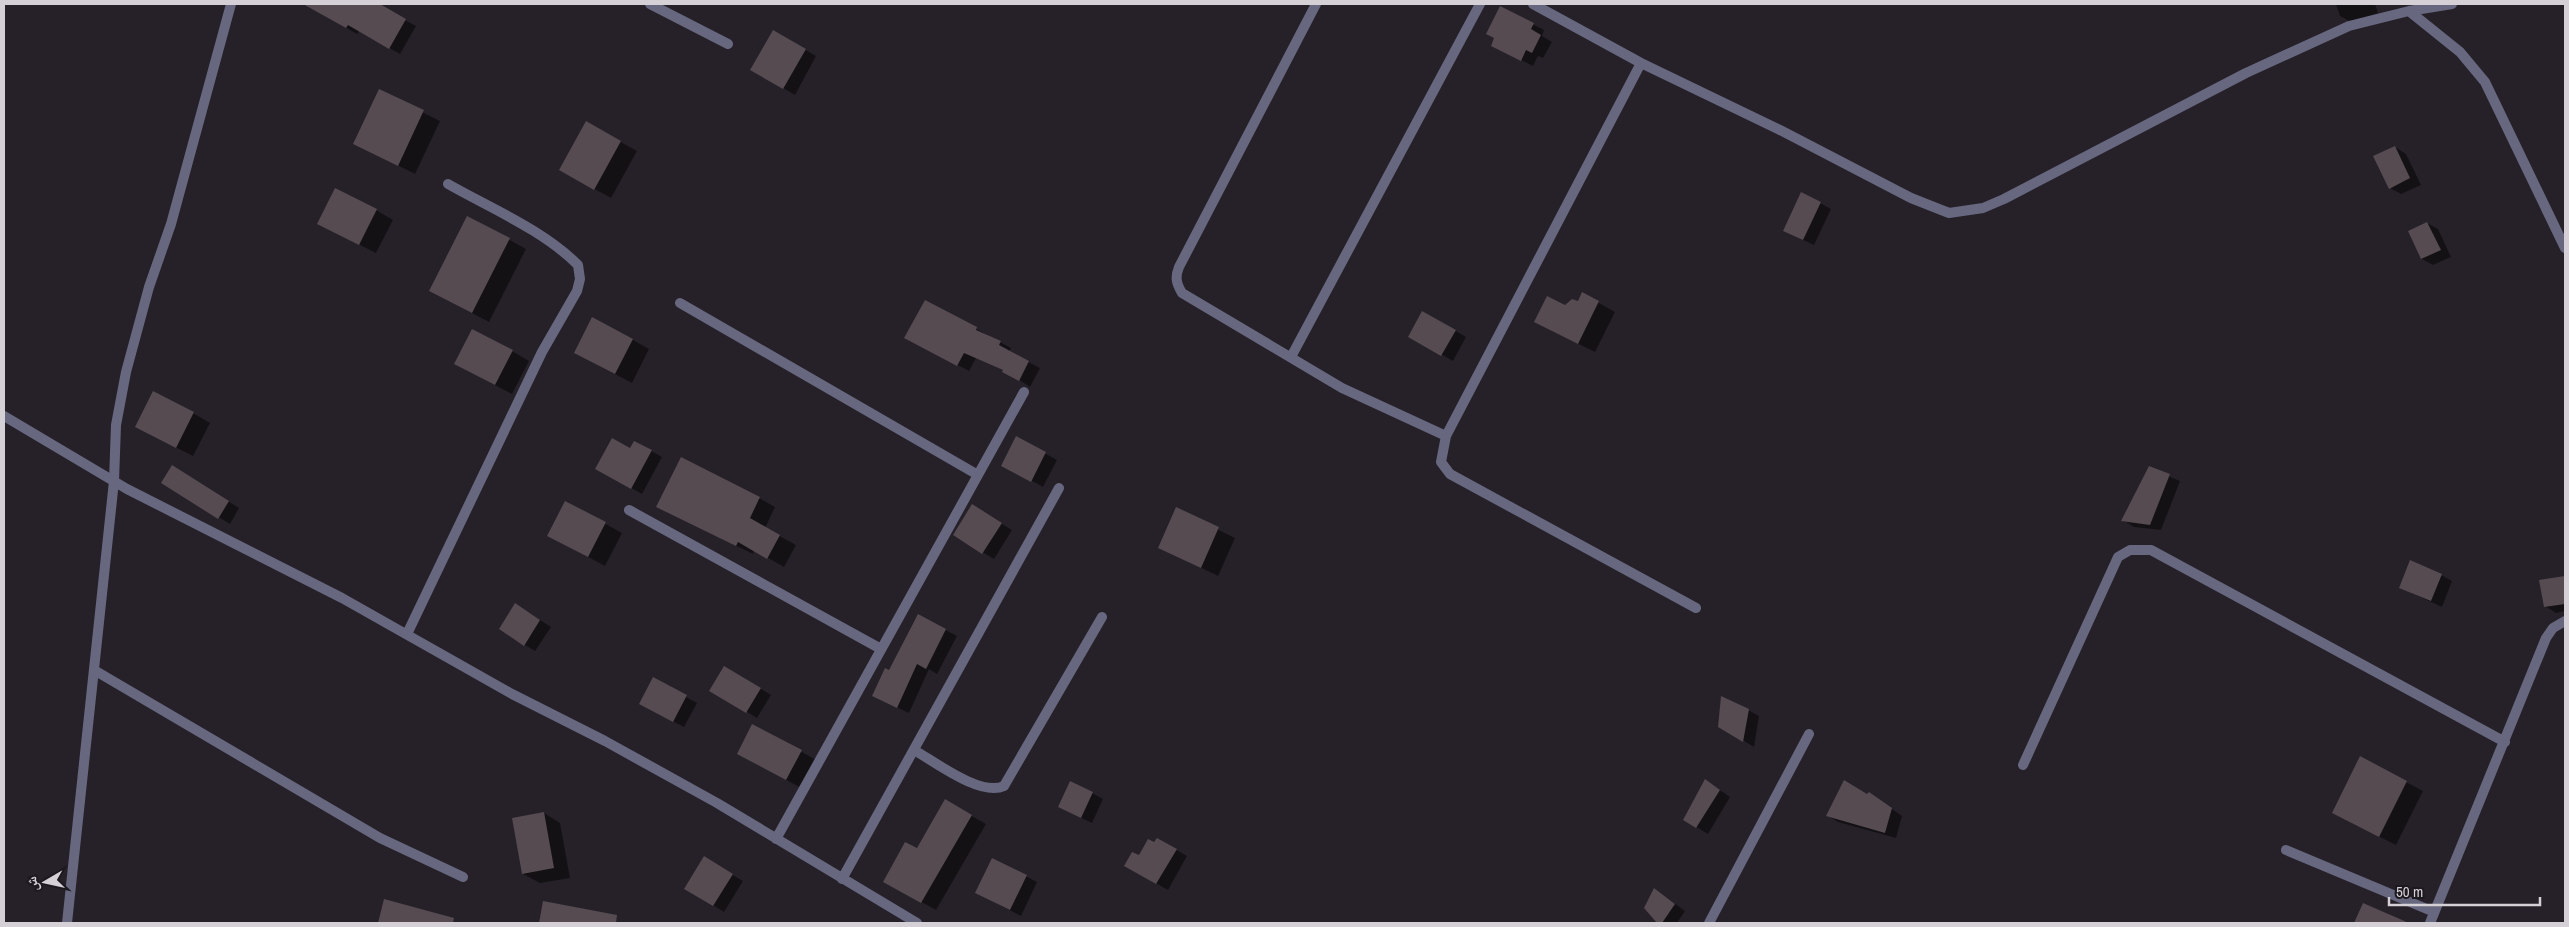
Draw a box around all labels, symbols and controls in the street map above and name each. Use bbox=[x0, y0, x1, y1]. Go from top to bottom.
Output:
north arrow bbox=[20, 857, 70, 907]
scale bar bbox=[2389, 874, 2540, 906]
text: ش bbox=[22, 875, 42, 893]
text: 50 m bbox=[2396, 881, 2423, 902]

